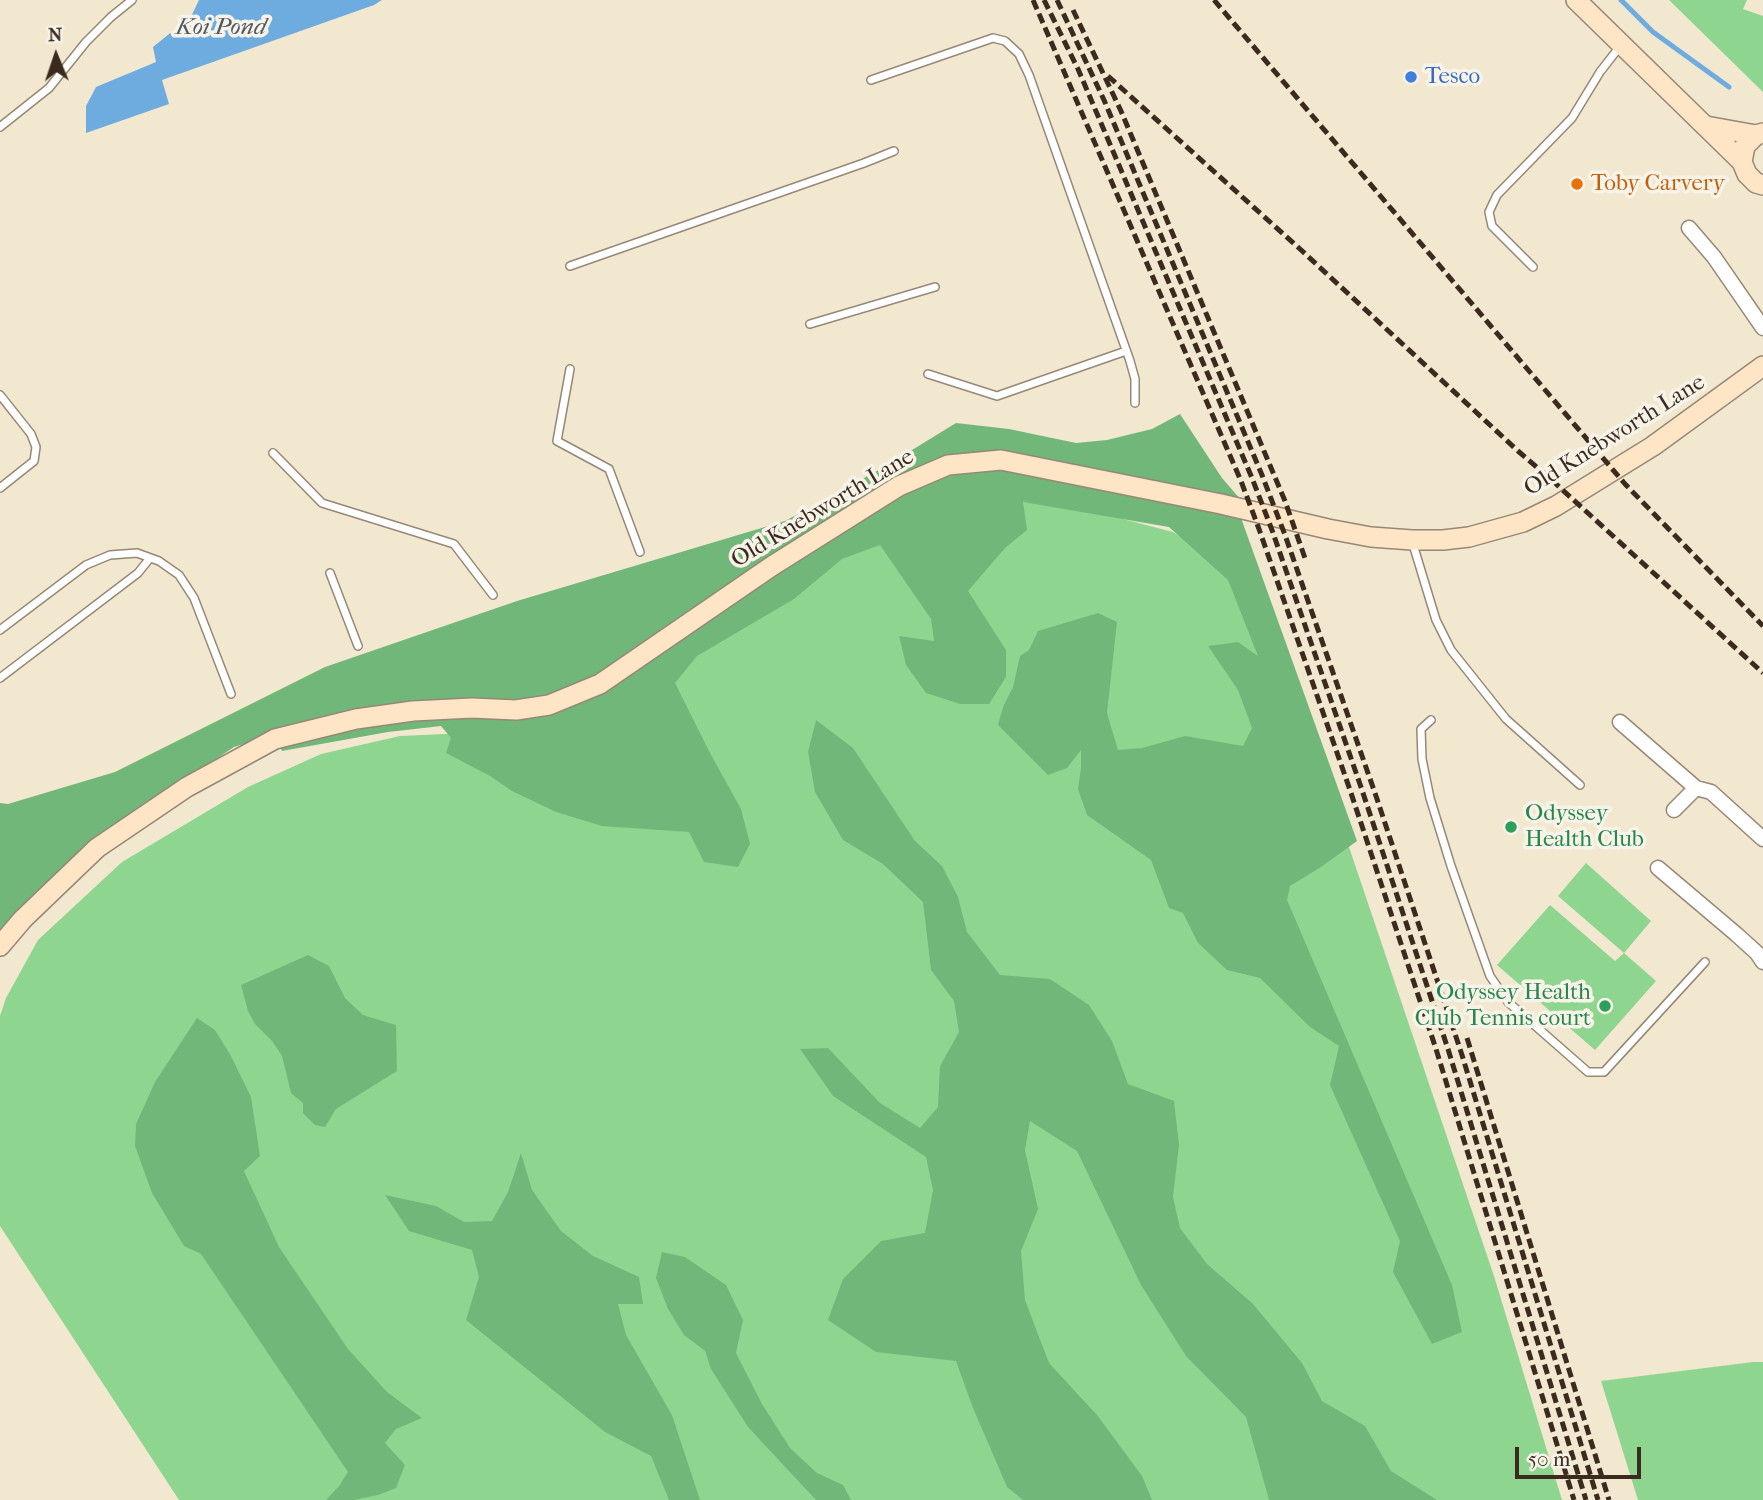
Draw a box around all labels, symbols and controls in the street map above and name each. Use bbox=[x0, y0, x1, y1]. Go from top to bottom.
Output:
water label: Koi Pond bbox=[176, 14, 266, 42]
north arrow bbox=[21, 21, 91, 91]
text: N bbox=[48, 24, 63, 46]
place label: Tesco bbox=[1425, 63, 1480, 91]
marker: Tesco bbox=[1403, 69, 1419, 85]
place label: Toby Carvery bbox=[1591, 170, 1725, 198]
marker: Toby Carvery bbox=[1569, 176, 1585, 192]
street label: Old Knebworth Lane bbox=[1519, 369, 1711, 503]
street label: Old Knebworth Lane bbox=[727, 444, 919, 574]
place label: Odyssey Health Club bbox=[1525, 800, 1644, 854]
marker: Odyssey Health Club bbox=[1503, 819, 1519, 835]
place label: Odyssey Health Club Tennis court bbox=[1415, 979, 1591, 1033]
marker: Odyssey Health Club Tennis court bbox=[1597, 998, 1613, 1014]
scale bar bbox=[1518, 1434, 1644, 1478]
text: 50 m bbox=[1528, 1447, 1571, 1471]

